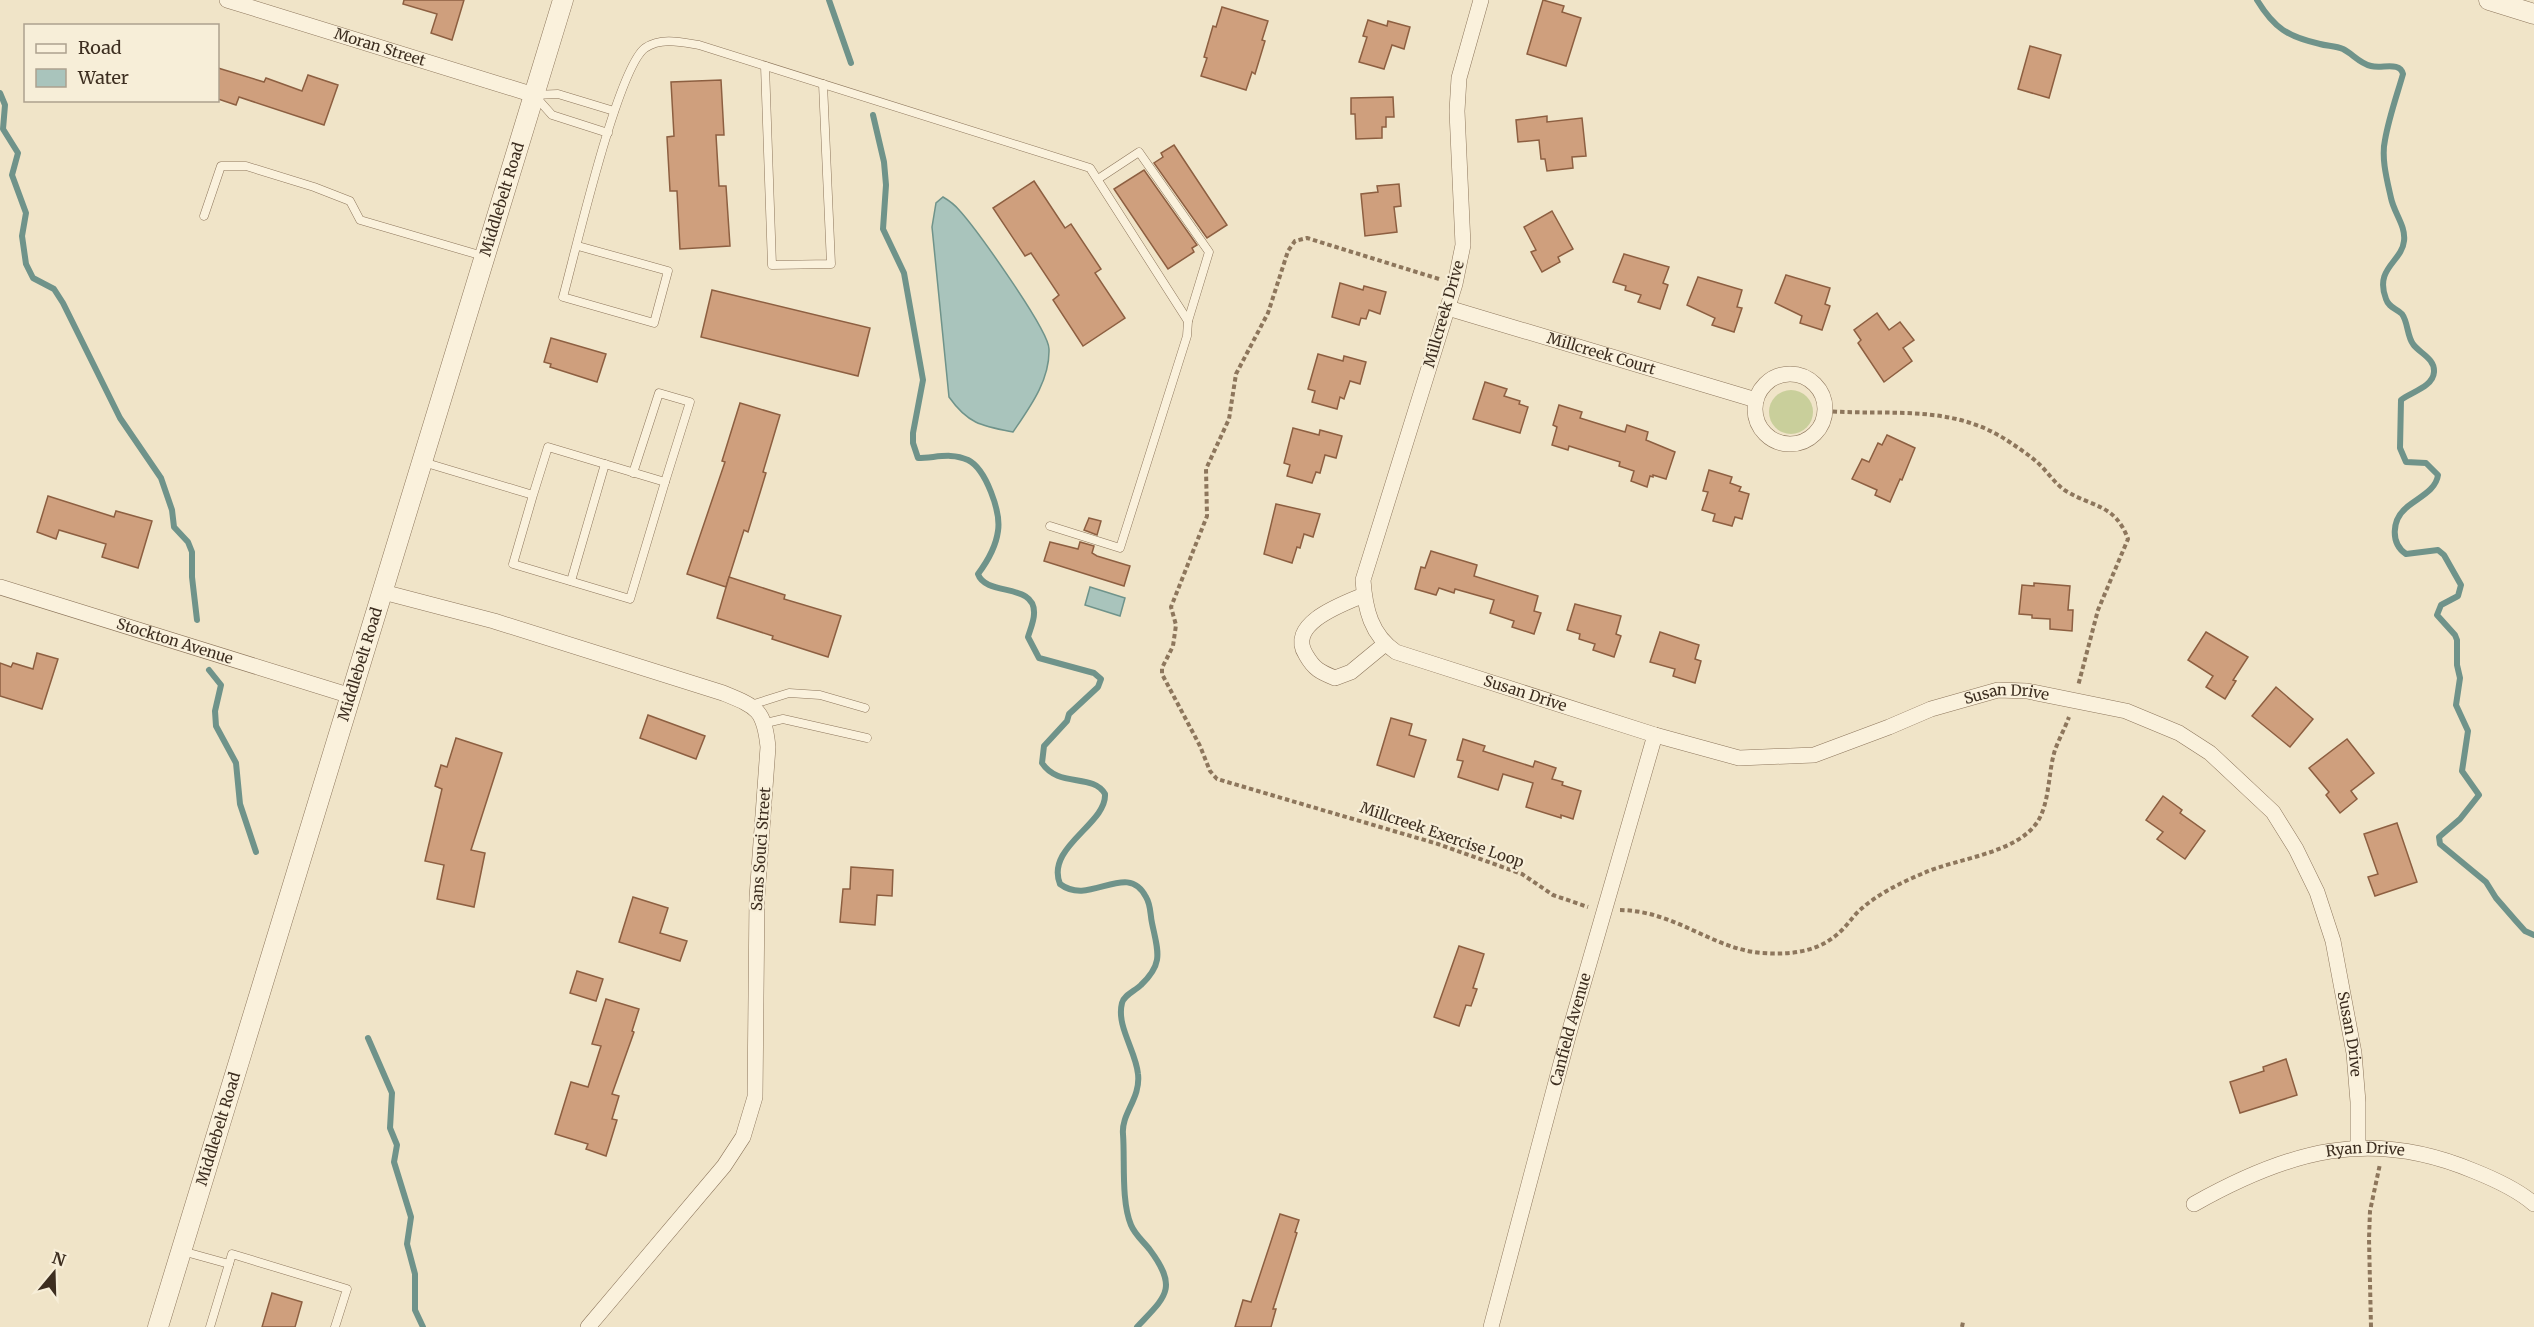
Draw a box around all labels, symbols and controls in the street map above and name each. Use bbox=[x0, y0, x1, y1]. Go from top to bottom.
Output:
legend bbox=[24, 24, 219, 102]
street label: Moran Street bbox=[332, 24, 428, 70]
text: Road bbox=[78, 36, 122, 59]
text: Water bbox=[77, 66, 129, 89]
street label: Middlebelt Road bbox=[475, 140, 528, 258]
street label: Millcreek Drive bbox=[1419, 258, 1468, 370]
street label: Millcreek Court bbox=[1545, 328, 1658, 379]
street label: Middlebelt Road bbox=[334, 605, 386, 723]
street label: Stockton Avenue bbox=[114, 614, 236, 668]
street label: Susan Drive bbox=[1481, 671, 1570, 715]
street label: Susan Drive bbox=[1962, 680, 2051, 708]
street label: Sans Souci Street bbox=[747, 786, 774, 912]
street label: Millcreek Exercise Loop bbox=[1358, 798, 1527, 872]
street label: Canfield Avenue bbox=[1545, 971, 1595, 1088]
street label: Susan Drive bbox=[2334, 990, 2366, 1078]
street label: Middlebelt Road bbox=[192, 1070, 244, 1188]
street label: Ryan Drive bbox=[2324, 1138, 2406, 1161]
north arrow bbox=[24, 1243, 84, 1303]
text: N bbox=[50, 1247, 68, 1270]

